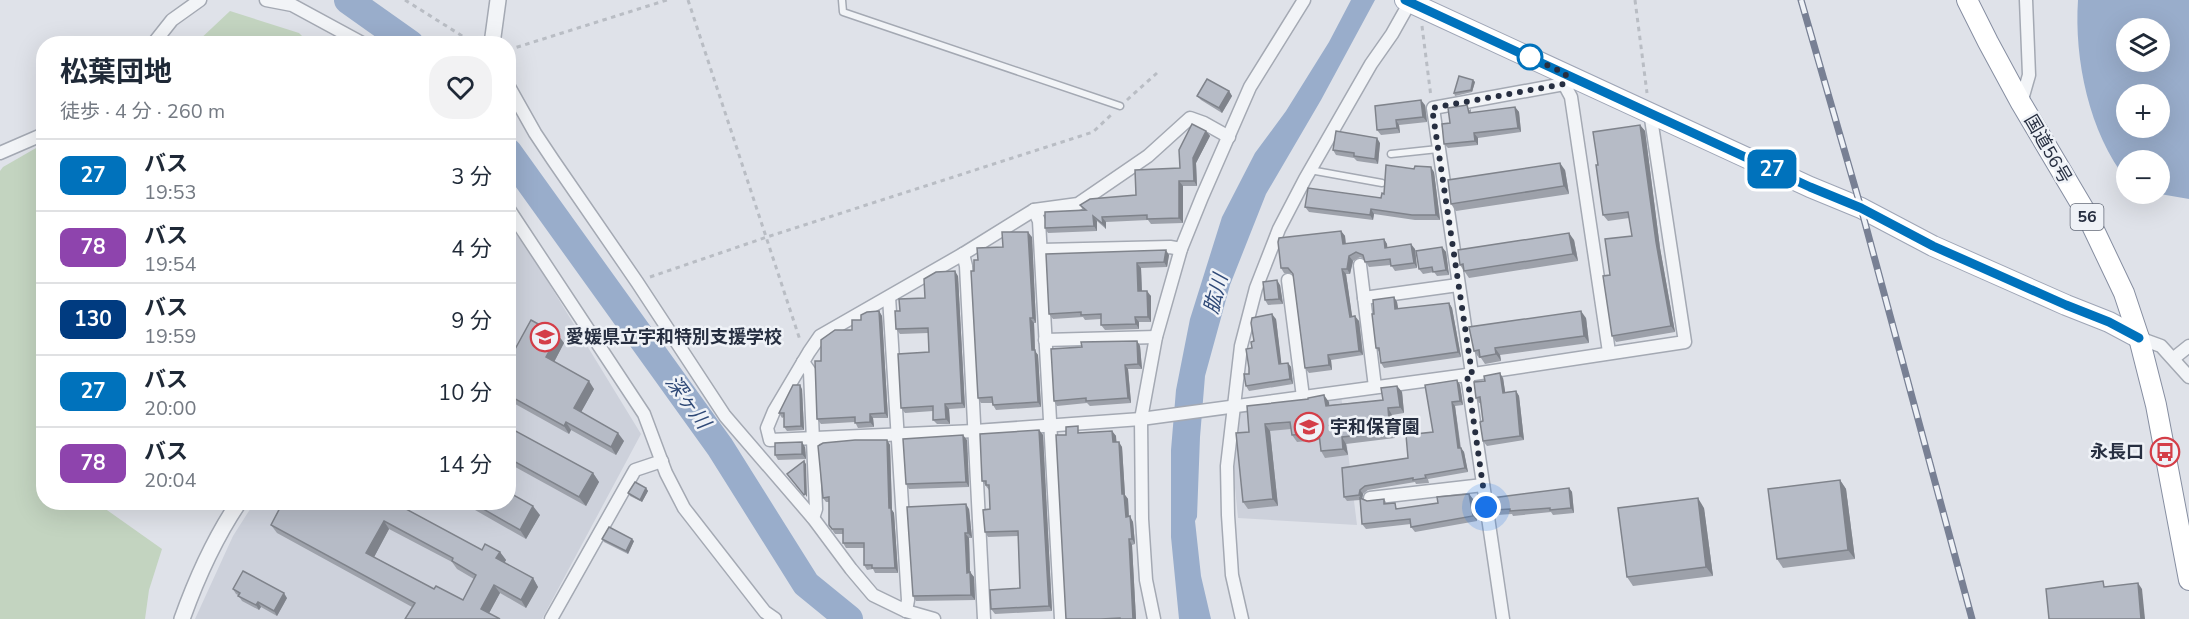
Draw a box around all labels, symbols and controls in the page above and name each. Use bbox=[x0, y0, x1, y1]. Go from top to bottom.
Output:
map controls bbox=[2116, 18, 2170, 204]
button: layers bbox=[2116, 18, 2170, 72]
unlabelled marker bbox=[1517, 44, 1543, 70]
text: 松葉団地 bbox=[60, 53, 172, 91]
button: heart bbox=[429, 56, 492, 119]
button: + bbox=[2116, 84, 2170, 138]
text: 徒歩 · 4 分 · 260 m bbox=[60, 98, 225, 125]
street label: 国道56号 bbox=[2019, 110, 2077, 188]
text: バス bbox=[144, 149, 188, 179]
line badge: 27 bbox=[1745, 150, 1799, 188]
button: − bbox=[2116, 150, 2170, 204]
text: 27 bbox=[1759, 155, 1785, 183]
text: 27 bbox=[80, 161, 106, 189]
text: 3 分 bbox=[451, 162, 492, 192]
text: 19:53 bbox=[144, 179, 197, 206]
road number: 56 bbox=[2070, 204, 2104, 230]
text: バス bbox=[144, 221, 188, 251]
text: 78 bbox=[80, 233, 106, 261]
text: 4 分 bbox=[451, 234, 492, 264]
text: 19:54 bbox=[144, 251, 197, 278]
water label: 肱川 bbox=[1198, 269, 1235, 317]
text: バス bbox=[144, 293, 188, 323]
text: 130 bbox=[74, 305, 112, 333]
text: 9 分 bbox=[451, 306, 492, 336]
school or university icon: 愛媛県立宇和特別支援学校 bbox=[529, 321, 561, 353]
text: 19:59 bbox=[144, 323, 197, 350]
place label: 愛媛県立宇和特別支援学校 bbox=[566, 325, 782, 349]
text: バス bbox=[144, 365, 188, 395]
water label: 深ヶ川 bbox=[659, 370, 718, 436]
text: 27 bbox=[80, 377, 106, 405]
text: 10 分 bbox=[438, 378, 492, 408]
text: 20:00 bbox=[144, 395, 197, 422]
school or university icon: 宇和保育園 bbox=[1293, 411, 1325, 443]
place label: 宇和保育園 bbox=[1330, 415, 1420, 439]
bus stop icon: 永長口 bbox=[2149, 436, 2181, 468]
text: バス bbox=[144, 437, 188, 467]
place label: 永長口 bbox=[2090, 440, 2144, 464]
text: 78 bbox=[80, 449, 106, 477]
text: 14 分 bbox=[438, 450, 492, 480]
text: 20:04 bbox=[144, 467, 197, 494]
your location bbox=[1471, 492, 1501, 522]

